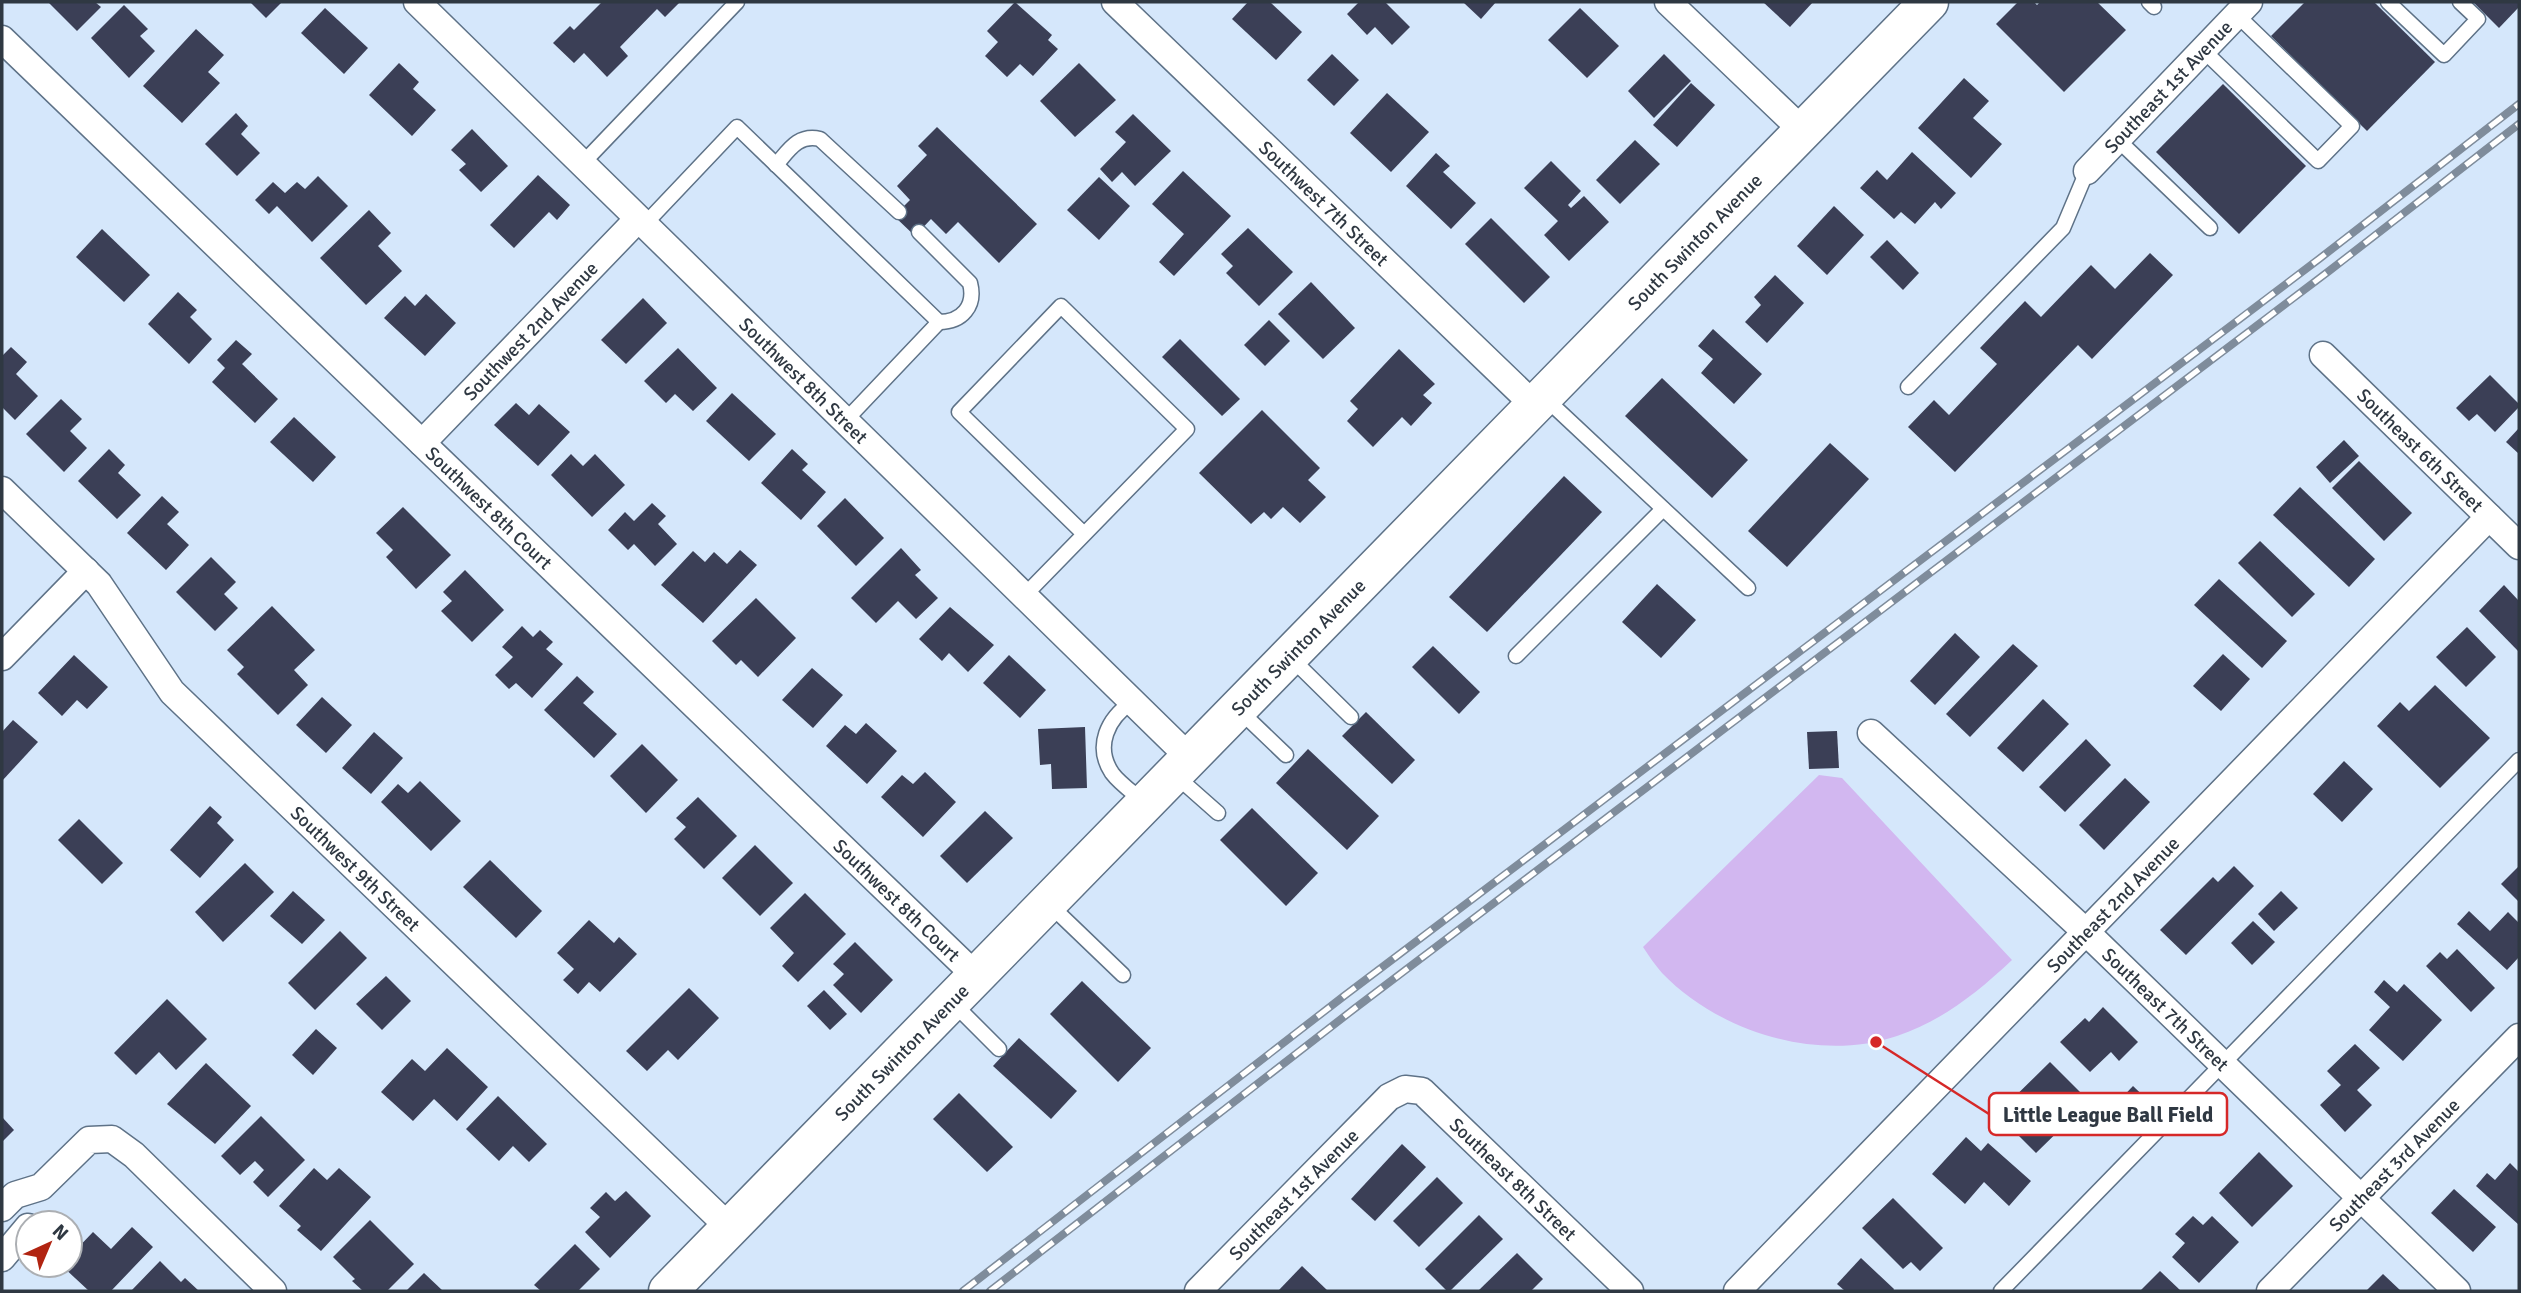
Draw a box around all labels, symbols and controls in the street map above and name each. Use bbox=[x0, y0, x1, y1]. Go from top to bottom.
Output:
street label: Southeast 1st Avenue bbox=[2099, 16, 2238, 159]
street label: Southwest 7th Street bbox=[1253, 136, 1393, 272]
street label: South Swinton Avenue bbox=[1623, 169, 1768, 316]
street label: Southwest 2nd Avenue bbox=[458, 257, 604, 406]
street label: Southwest 8th Street bbox=[734, 313, 873, 450]
street label: Southeast 6th Street bbox=[2351, 384, 2488, 518]
street label: Southwest 8th Court bbox=[420, 442, 557, 575]
street label: South Swinton Avenue bbox=[1226, 574, 1371, 721]
street label: Southwest 9th Street bbox=[285, 801, 425, 937]
street label: Southeast 2nd Avenue bbox=[2042, 832, 2185, 978]
street label: Southwest 8th Court bbox=[828, 834, 965, 968]
street label: Southeast 7th Street bbox=[2097, 943, 2234, 1077]
street label: South Swinton Avenue bbox=[830, 979, 975, 1126]
callout: Little League Ball Field bbox=[1989, 1093, 2227, 1135]
street label: Southeast 3rd Avenue bbox=[2324, 1094, 2465, 1237]
text: Little League Ball Field bbox=[2003, 1102, 2213, 1128]
street label: Southeast 8th Street bbox=[1444, 1113, 1582, 1246]
street label: Southeast 1st Avenue bbox=[1224, 1124, 1364, 1266]
north arrow bbox=[14, 1209, 84, 1279]
text: N bbox=[47, 1219, 73, 1246]

